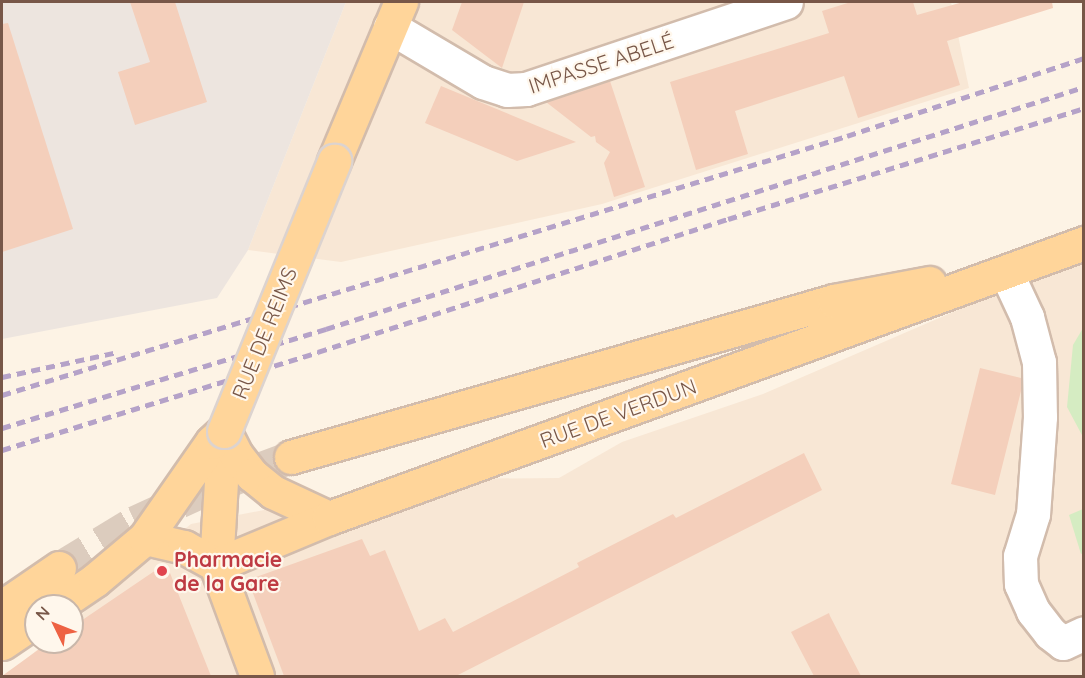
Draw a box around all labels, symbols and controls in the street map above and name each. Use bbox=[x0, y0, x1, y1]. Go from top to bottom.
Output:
street label: IMPASSE ABELÉ bbox=[525, 28, 677, 98]
street label: RUE DE REIMS bbox=[226, 263, 302, 403]
street label: RUE DE VERDUN bbox=[536, 373, 700, 453]
place label: Pharmacie de la Gare bbox=[174, 546, 282, 596]
marker: Pharmacie de la Gare bbox=[155, 564, 169, 578]
north arrow bbox=[24, 594, 84, 654]
text: N bbox=[31, 602, 54, 624]

